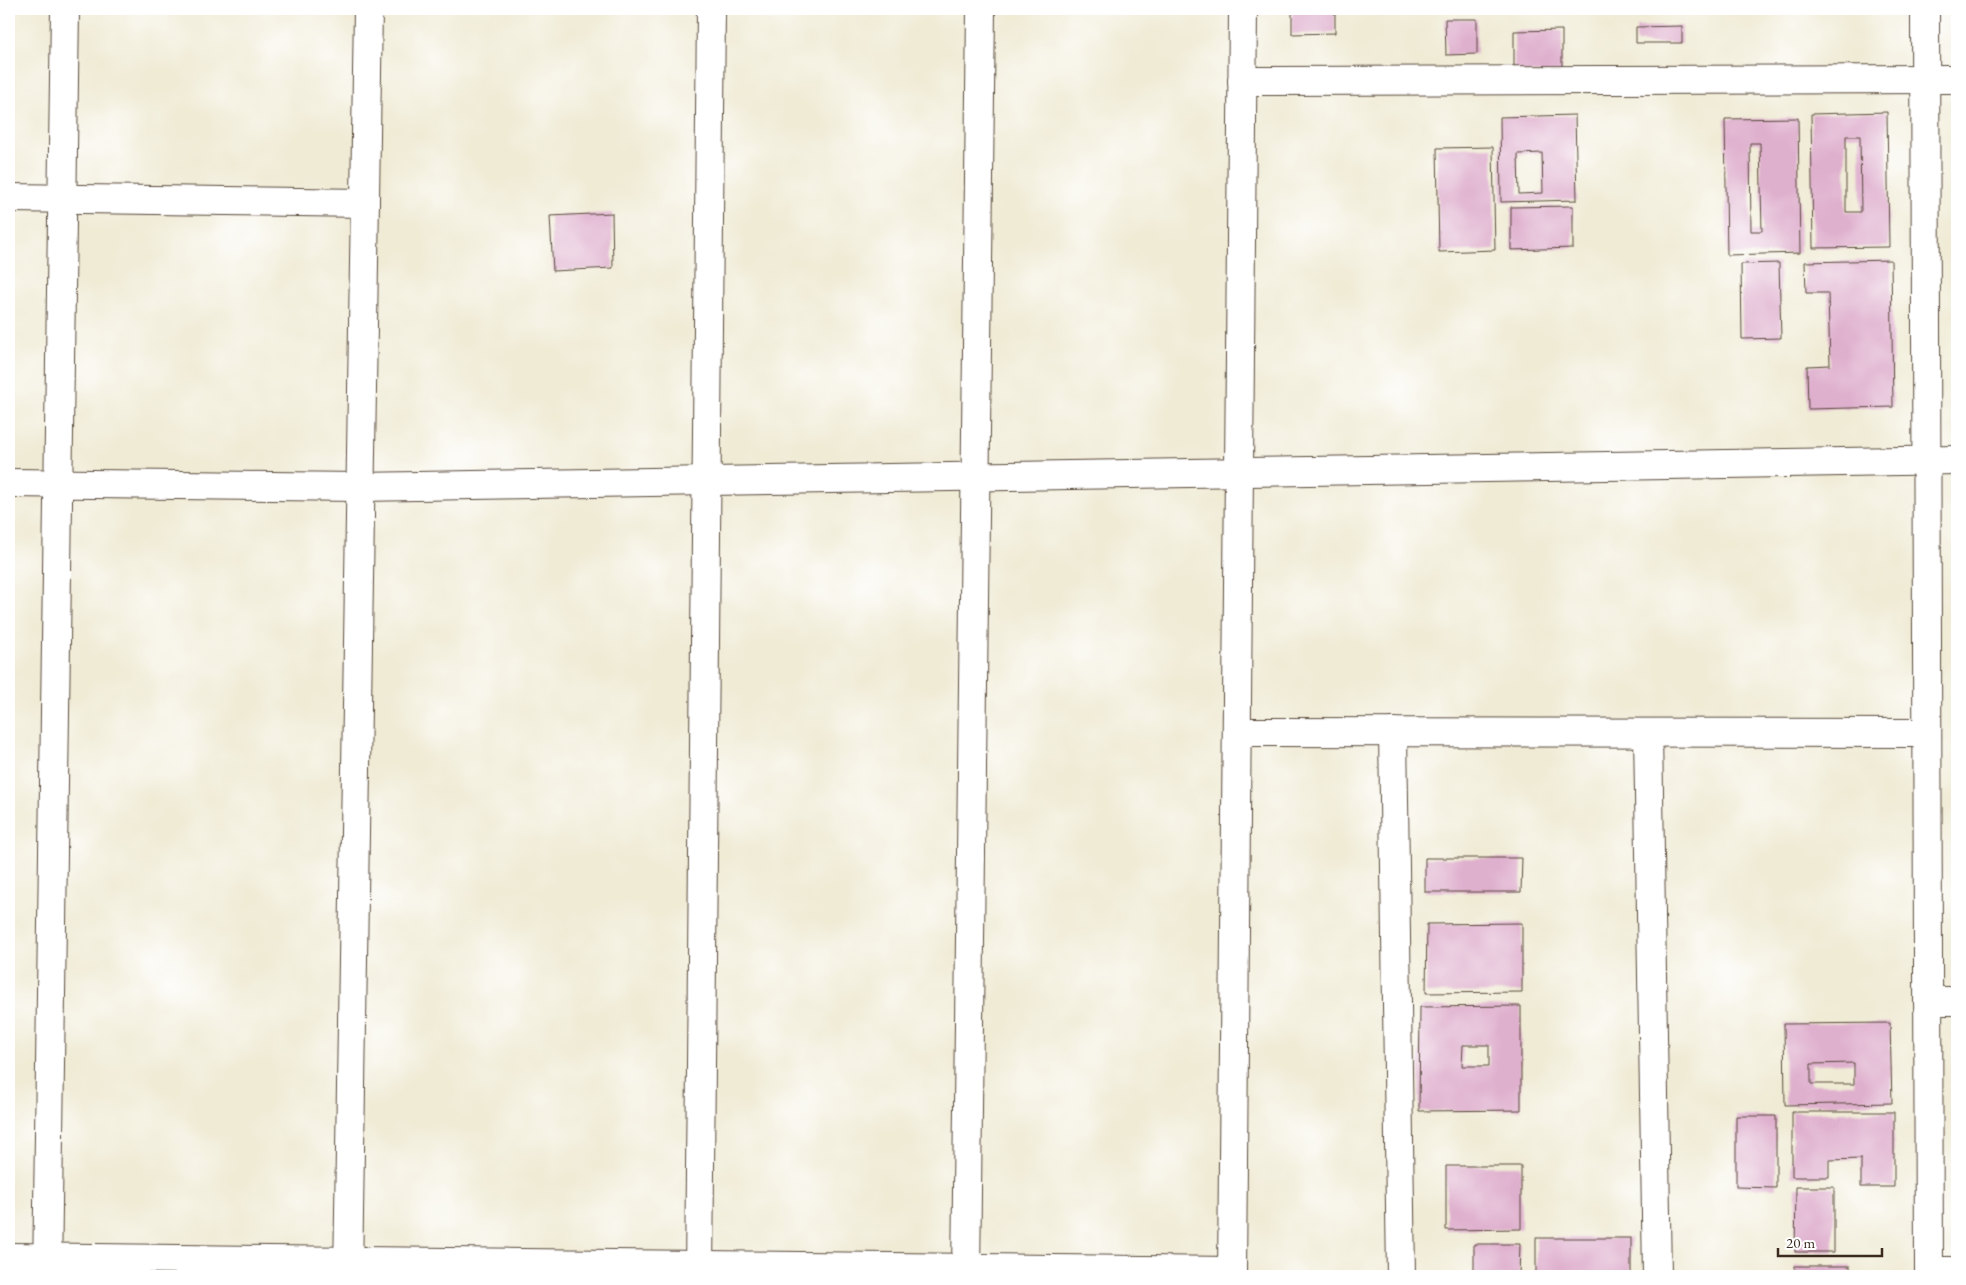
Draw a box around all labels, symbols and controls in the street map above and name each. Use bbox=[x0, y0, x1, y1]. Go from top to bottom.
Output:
scale bar bbox=[1778, 1225, 1882, 1257]
text: 20 m bbox=[1786, 1233, 1815, 1252]

